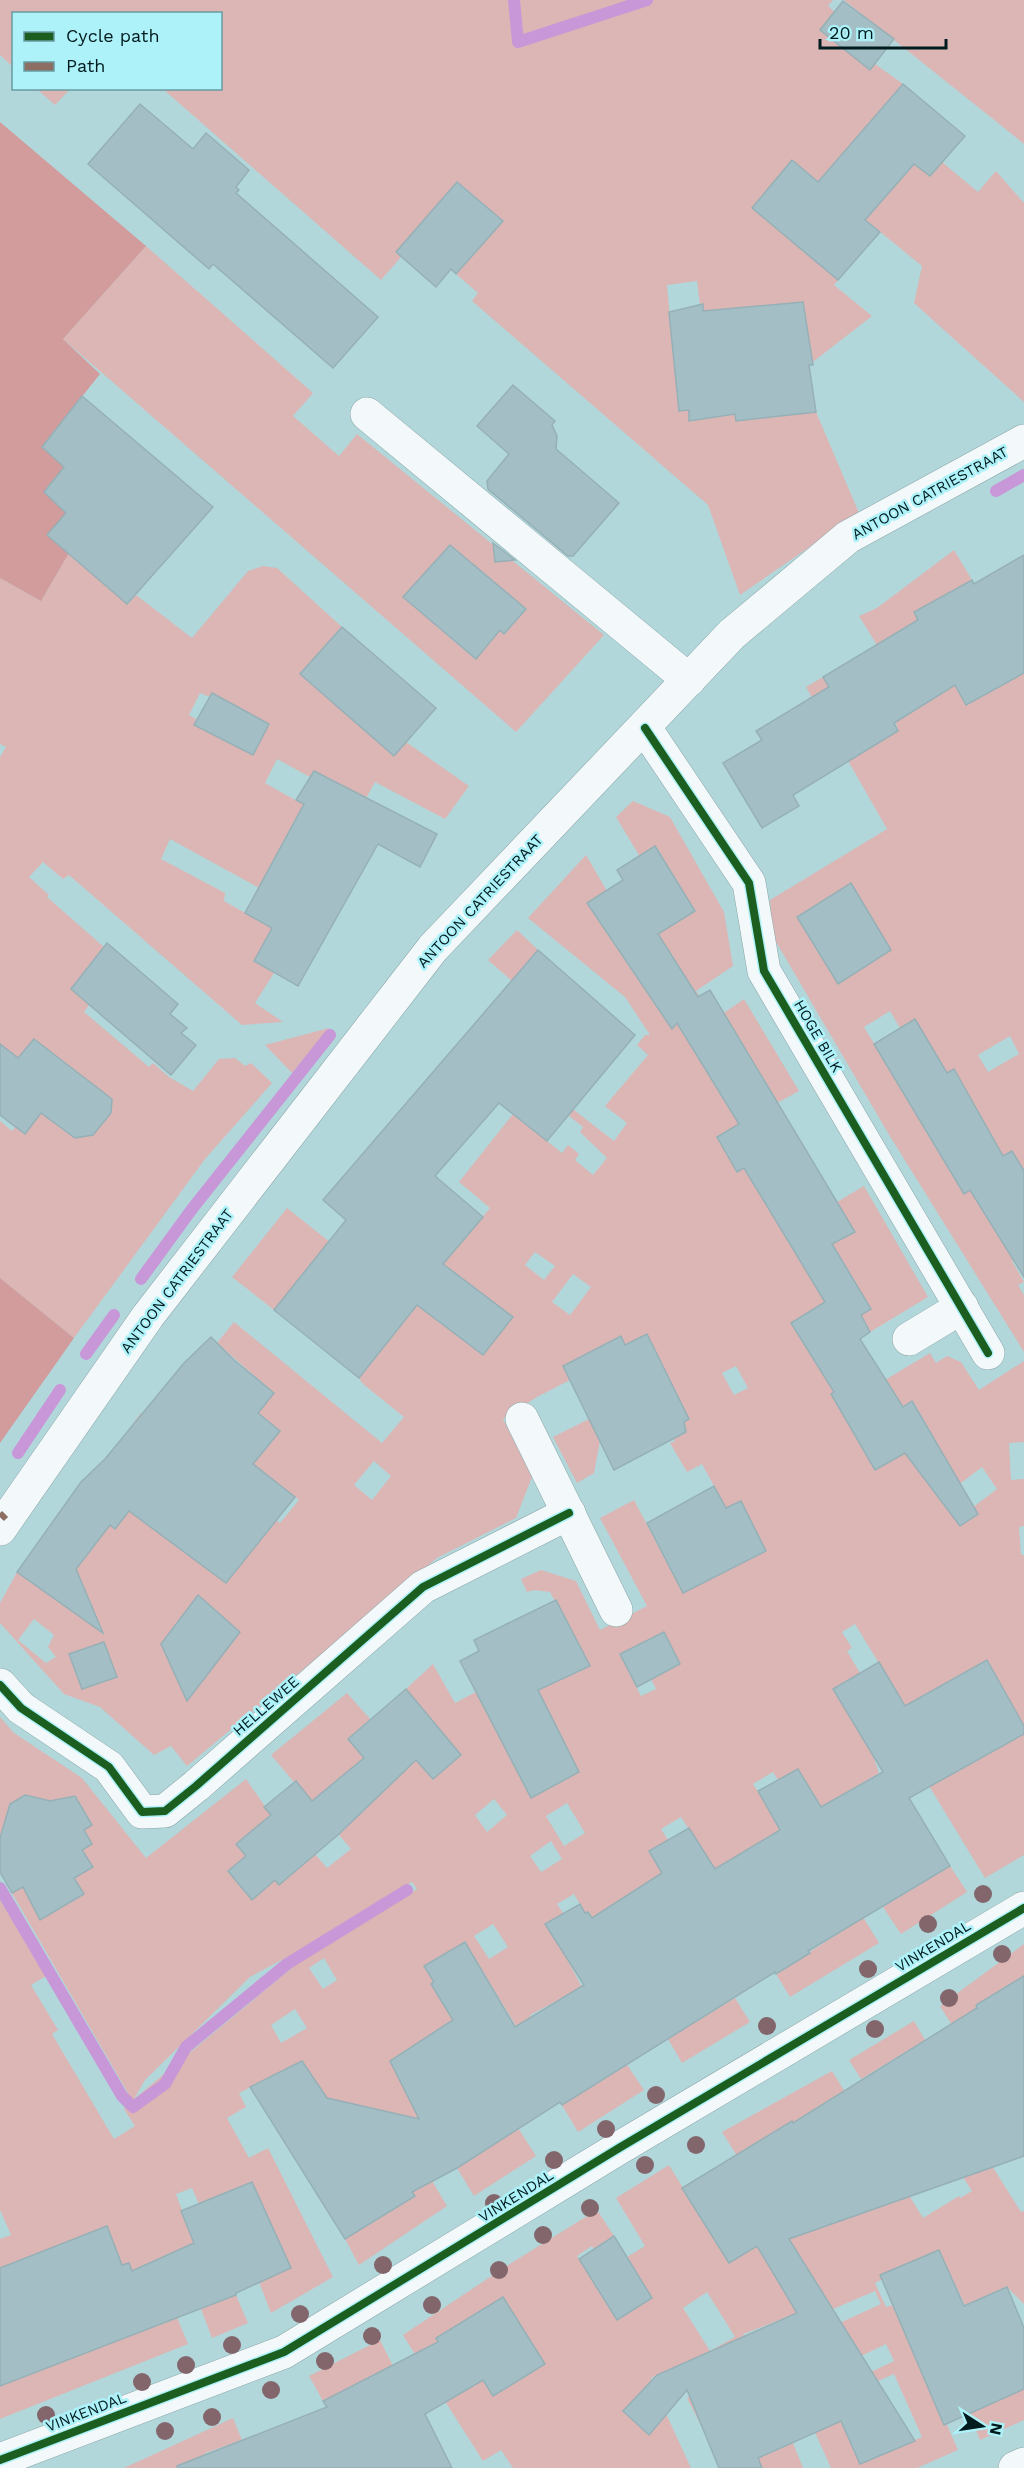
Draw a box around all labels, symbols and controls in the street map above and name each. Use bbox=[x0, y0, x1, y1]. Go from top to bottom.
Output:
legend bbox=[12, 12, 222, 90]
scale bar bbox=[820, 12, 946, 50]
text: 20 m bbox=[829, 22, 874, 43]
text: Cycle path bbox=[66, 25, 160, 46]
text: Path bbox=[66, 55, 106, 76]
street label: ANTOON CATRIESTRAAT bbox=[849, 443, 1011, 543]
street label: ANTOON CATRIESTRAAT bbox=[413, 831, 547, 971]
street label: HOGE BILK bbox=[790, 997, 846, 1076]
street label: ANTOON CATRIESTRAAT bbox=[117, 1205, 237, 1357]
street label: HELLEWEE bbox=[229, 1672, 303, 1740]
street label: VINKENDAL bbox=[892, 1916, 974, 1976]
street label: VINKENDAL bbox=[475, 2166, 557, 2226]
street label: VINKENDAL bbox=[43, 2388, 129, 2436]
north arrow bbox=[952, 2396, 1012, 2456]
text: N bbox=[986, 2421, 1007, 2437]

